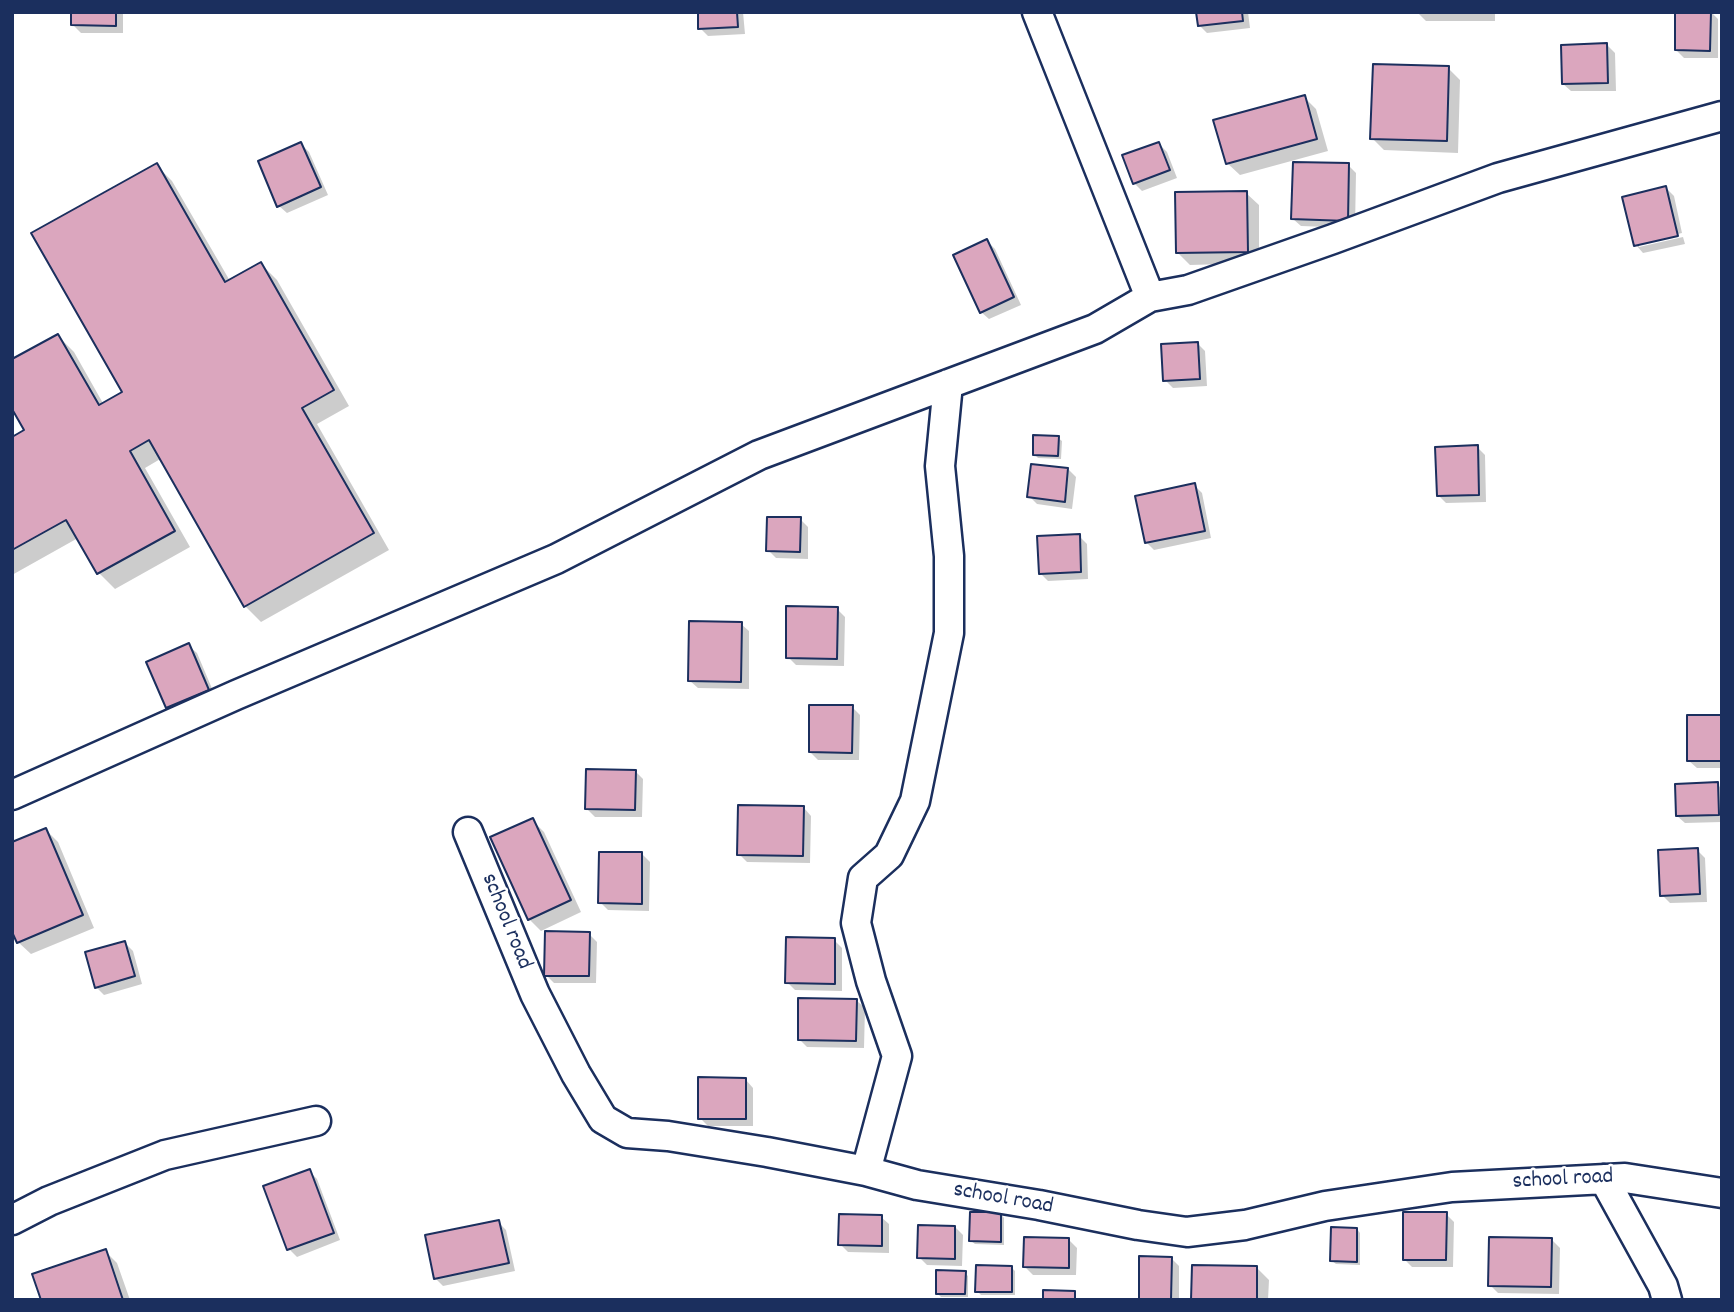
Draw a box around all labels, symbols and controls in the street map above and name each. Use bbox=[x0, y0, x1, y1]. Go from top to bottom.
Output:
street label: school road bbox=[473, 870, 537, 974]
street label: school road bbox=[1512, 1165, 1614, 1197]
street label: school road bbox=[951, 1178, 1055, 1222]

